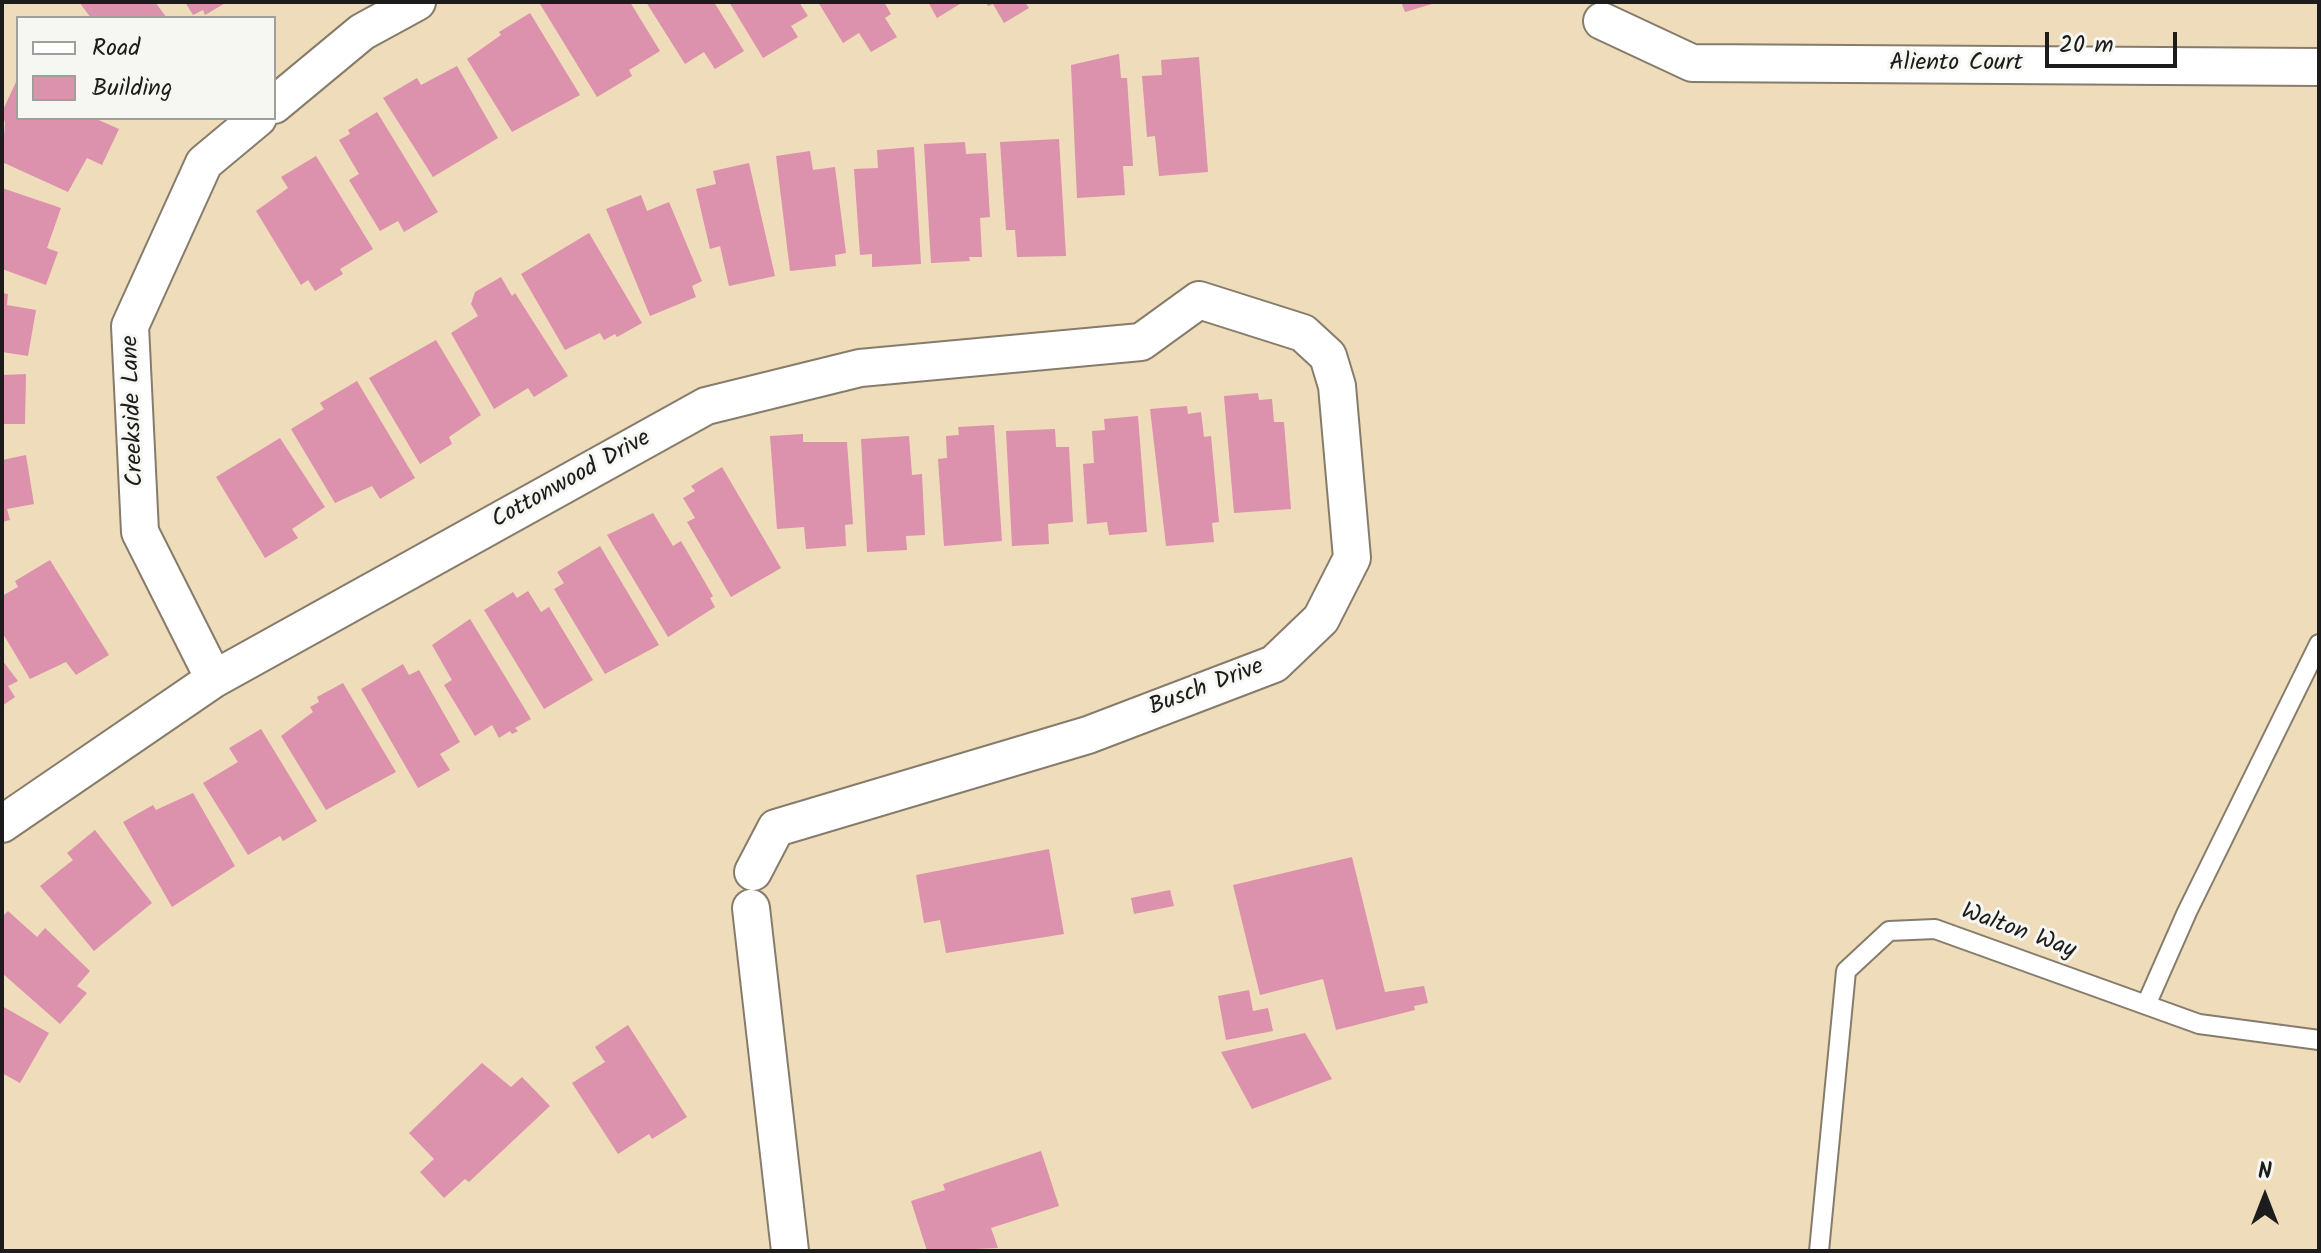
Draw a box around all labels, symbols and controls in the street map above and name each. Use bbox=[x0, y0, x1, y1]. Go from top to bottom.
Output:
legend bbox=[16, 16, 276, 120]
scale bar bbox=[2049, 16, 2181, 66]
text: 20 m bbox=[2059, 26, 2114, 65]
text: Road bbox=[92, 29, 140, 68]
street label: Aliento Court bbox=[1889, 51, 2023, 79]
text: Building bbox=[92, 69, 172, 108]
street label: Creekside Lane bbox=[118, 335, 152, 487]
street label: Cottonwood Drive bbox=[488, 425, 656, 537]
street label: Busch Drive bbox=[1146, 654, 1268, 724]
street label: Walton Way bbox=[1957, 899, 2079, 967]
text: N bbox=[2258, 1155, 2272, 1190]
north arrow bbox=[2225, 1157, 2305, 1237]

